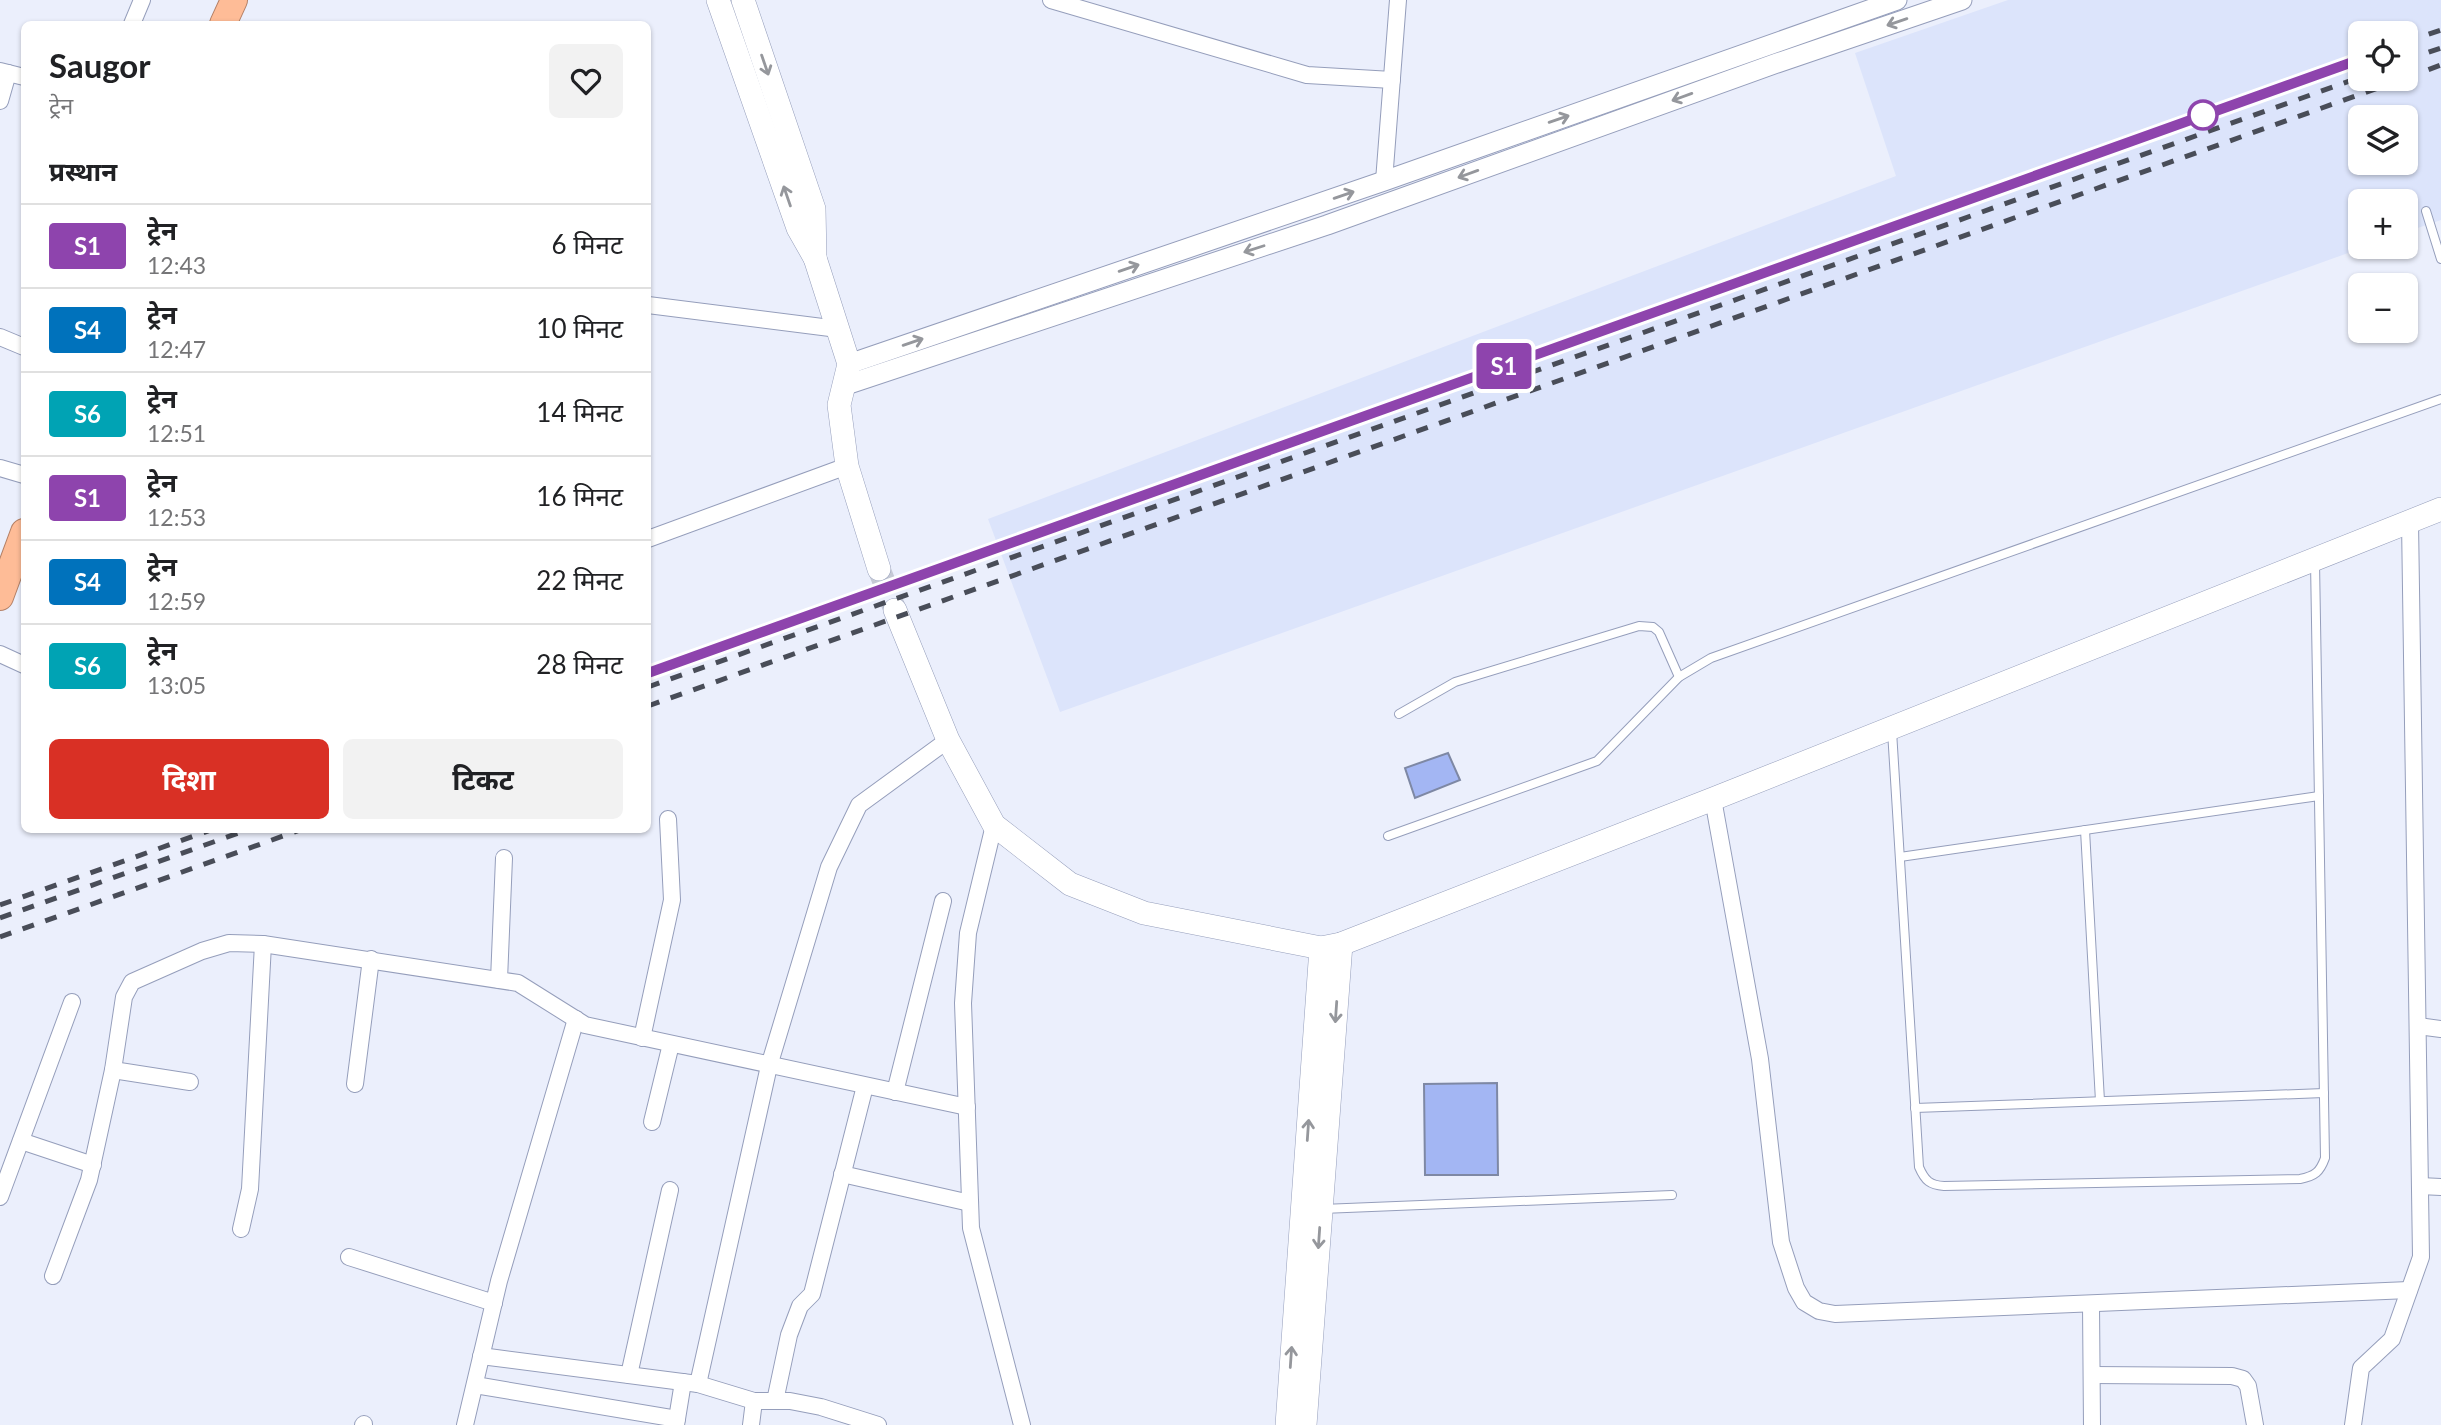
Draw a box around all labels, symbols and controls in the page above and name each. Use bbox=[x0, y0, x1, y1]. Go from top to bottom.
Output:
one-way arrow bbox=[1887, 17, 1909, 29]
map controls bbox=[2348, 21, 2418, 343]
button: locate bbox=[2348, 21, 2418, 91]
button: heart bbox=[549, 44, 623, 118]
text: Saugor bbox=[49, 45, 151, 85]
one-way arrow bbox=[760, 53, 772, 75]
text: ट्रेन bbox=[49, 91, 73, 119]
one-way arrow bbox=[1672, 91, 1694, 104]
unlabelled marker bbox=[2188, 100, 2218, 130]
button: layers bbox=[2348, 105, 2418, 175]
one-way arrow bbox=[1547, 112, 1569, 124]
text: प्रस्थान bbox=[49, 155, 117, 187]
one-way arrow bbox=[1458, 168, 1480, 181]
one-way arrow bbox=[780, 186, 792, 208]
one-way arrow bbox=[1333, 188, 1355, 200]
button: + bbox=[2348, 189, 2418, 259]
text: ट्रेन bbox=[147, 214, 177, 246]
text: 6 मिनट bbox=[551, 228, 623, 260]
text: S1 bbox=[74, 231, 101, 260]
one-way arrow bbox=[1243, 244, 1265, 256]
text: 12:43 bbox=[147, 251, 206, 279]
one-way arrow bbox=[1117, 261, 1139, 273]
button: − bbox=[2348, 273, 2418, 343]
text: ट्रेन bbox=[147, 298, 177, 330]
text: 10 मिनट bbox=[536, 312, 623, 344]
text: S4 bbox=[74, 315, 101, 344]
text: 12:47 bbox=[147, 335, 206, 363]
one-way arrow bbox=[902, 335, 924, 347]
line badge: S1 bbox=[1472, 343, 1536, 389]
text: S1 bbox=[1490, 351, 1518, 380]
text: ट्रेन bbox=[147, 382, 177, 414]
text: 14 मिनट bbox=[536, 396, 623, 428]
text: S6 bbox=[74, 399, 101, 428]
text: 12:51 bbox=[147, 419, 206, 447]
text: ट्रेन bbox=[147, 466, 177, 498]
text: 16 मिनट bbox=[536, 480, 623, 512]
text: S1 bbox=[74, 483, 101, 512]
text: 12:53 bbox=[147, 503, 206, 531]
text: ट्रेन bbox=[147, 550, 177, 582]
text: 22 मिनट bbox=[536, 564, 623, 596]
text: S4 bbox=[74, 567, 101, 596]
text: 12:59 bbox=[147, 587, 206, 615]
text: ट्रेन bbox=[147, 634, 177, 666]
text: 28 मिनट bbox=[536, 648, 623, 680]
text: S6 bbox=[74, 651, 101, 680]
text: 13:05 bbox=[147, 671, 206, 699]
button: दिशा bbox=[49, 739, 329, 819]
button: टिकट bbox=[343, 739, 623, 819]
one-way arrow bbox=[1329, 1000, 1342, 1022]
one-way arrow bbox=[1301, 1119, 1314, 1142]
one-way arrow bbox=[1312, 1227, 1325, 1249]
one-way arrow bbox=[1285, 1346, 1298, 1369]

